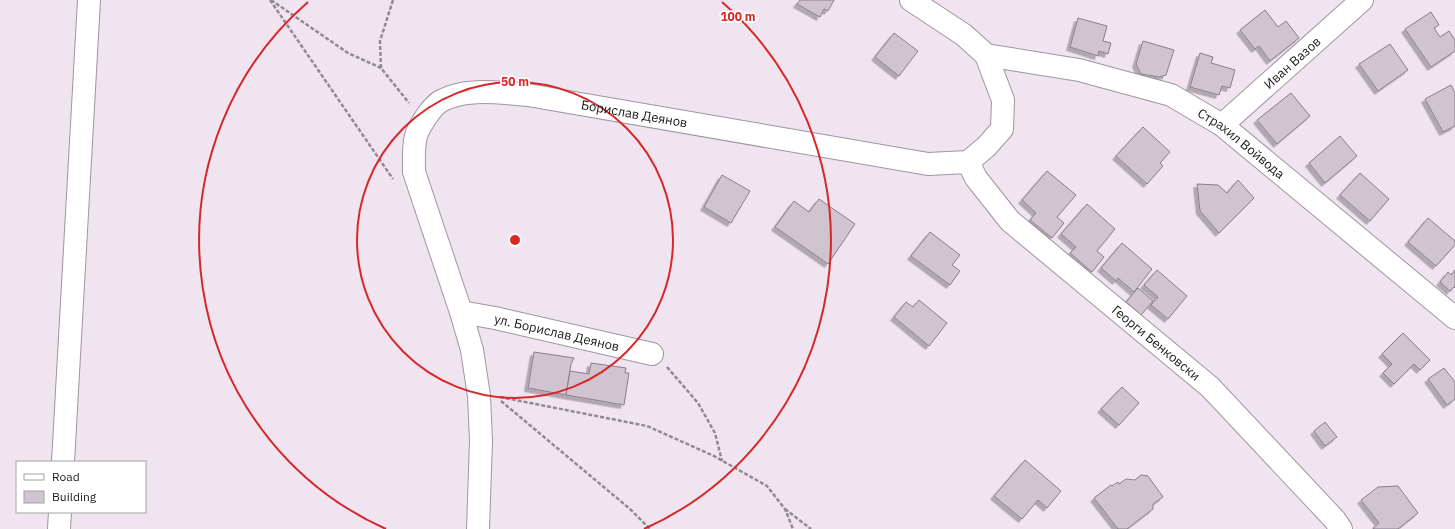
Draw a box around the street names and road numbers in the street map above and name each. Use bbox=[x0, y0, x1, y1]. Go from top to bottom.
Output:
street label: Иван Вазов bbox=[1260, 33, 1324, 93]
street label: Борислав Деянов bbox=[580, 96, 689, 131]
street label: Страхил Войвода bbox=[1194, 105, 1288, 183]
street label: Георги Бенковски bbox=[1109, 301, 1204, 384]
street label: ул. Борислав Деянов bbox=[493, 310, 621, 355]

